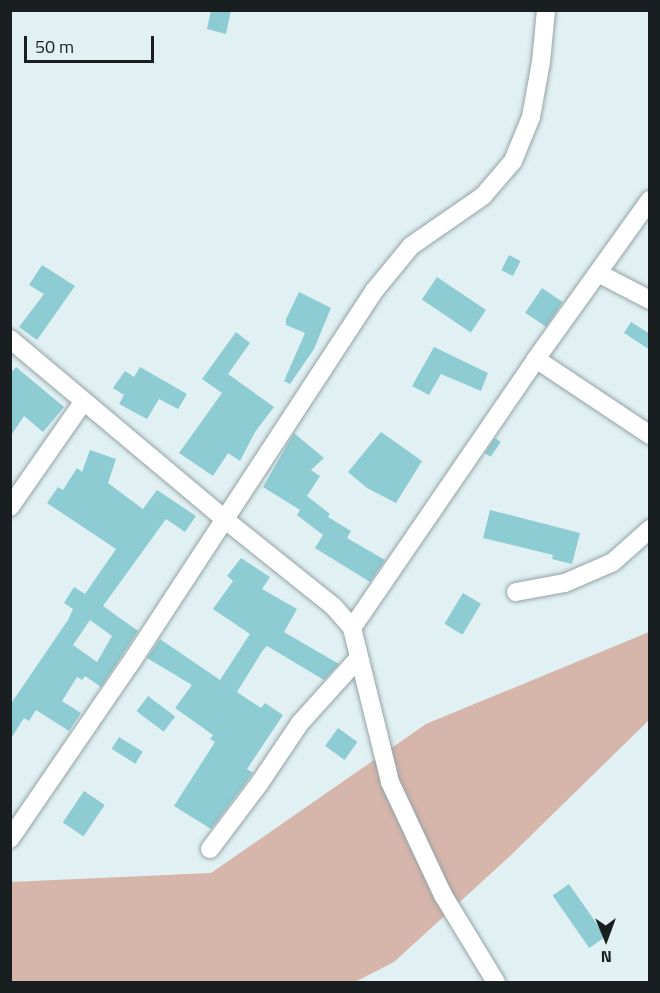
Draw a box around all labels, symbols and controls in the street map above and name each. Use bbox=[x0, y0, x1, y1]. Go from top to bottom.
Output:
scale bar bbox=[27, 24, 158, 62]
text: 50 m bbox=[35, 33, 74, 60]
north arrow bbox=[576, 909, 636, 969]
text: N bbox=[601, 945, 612, 969]

